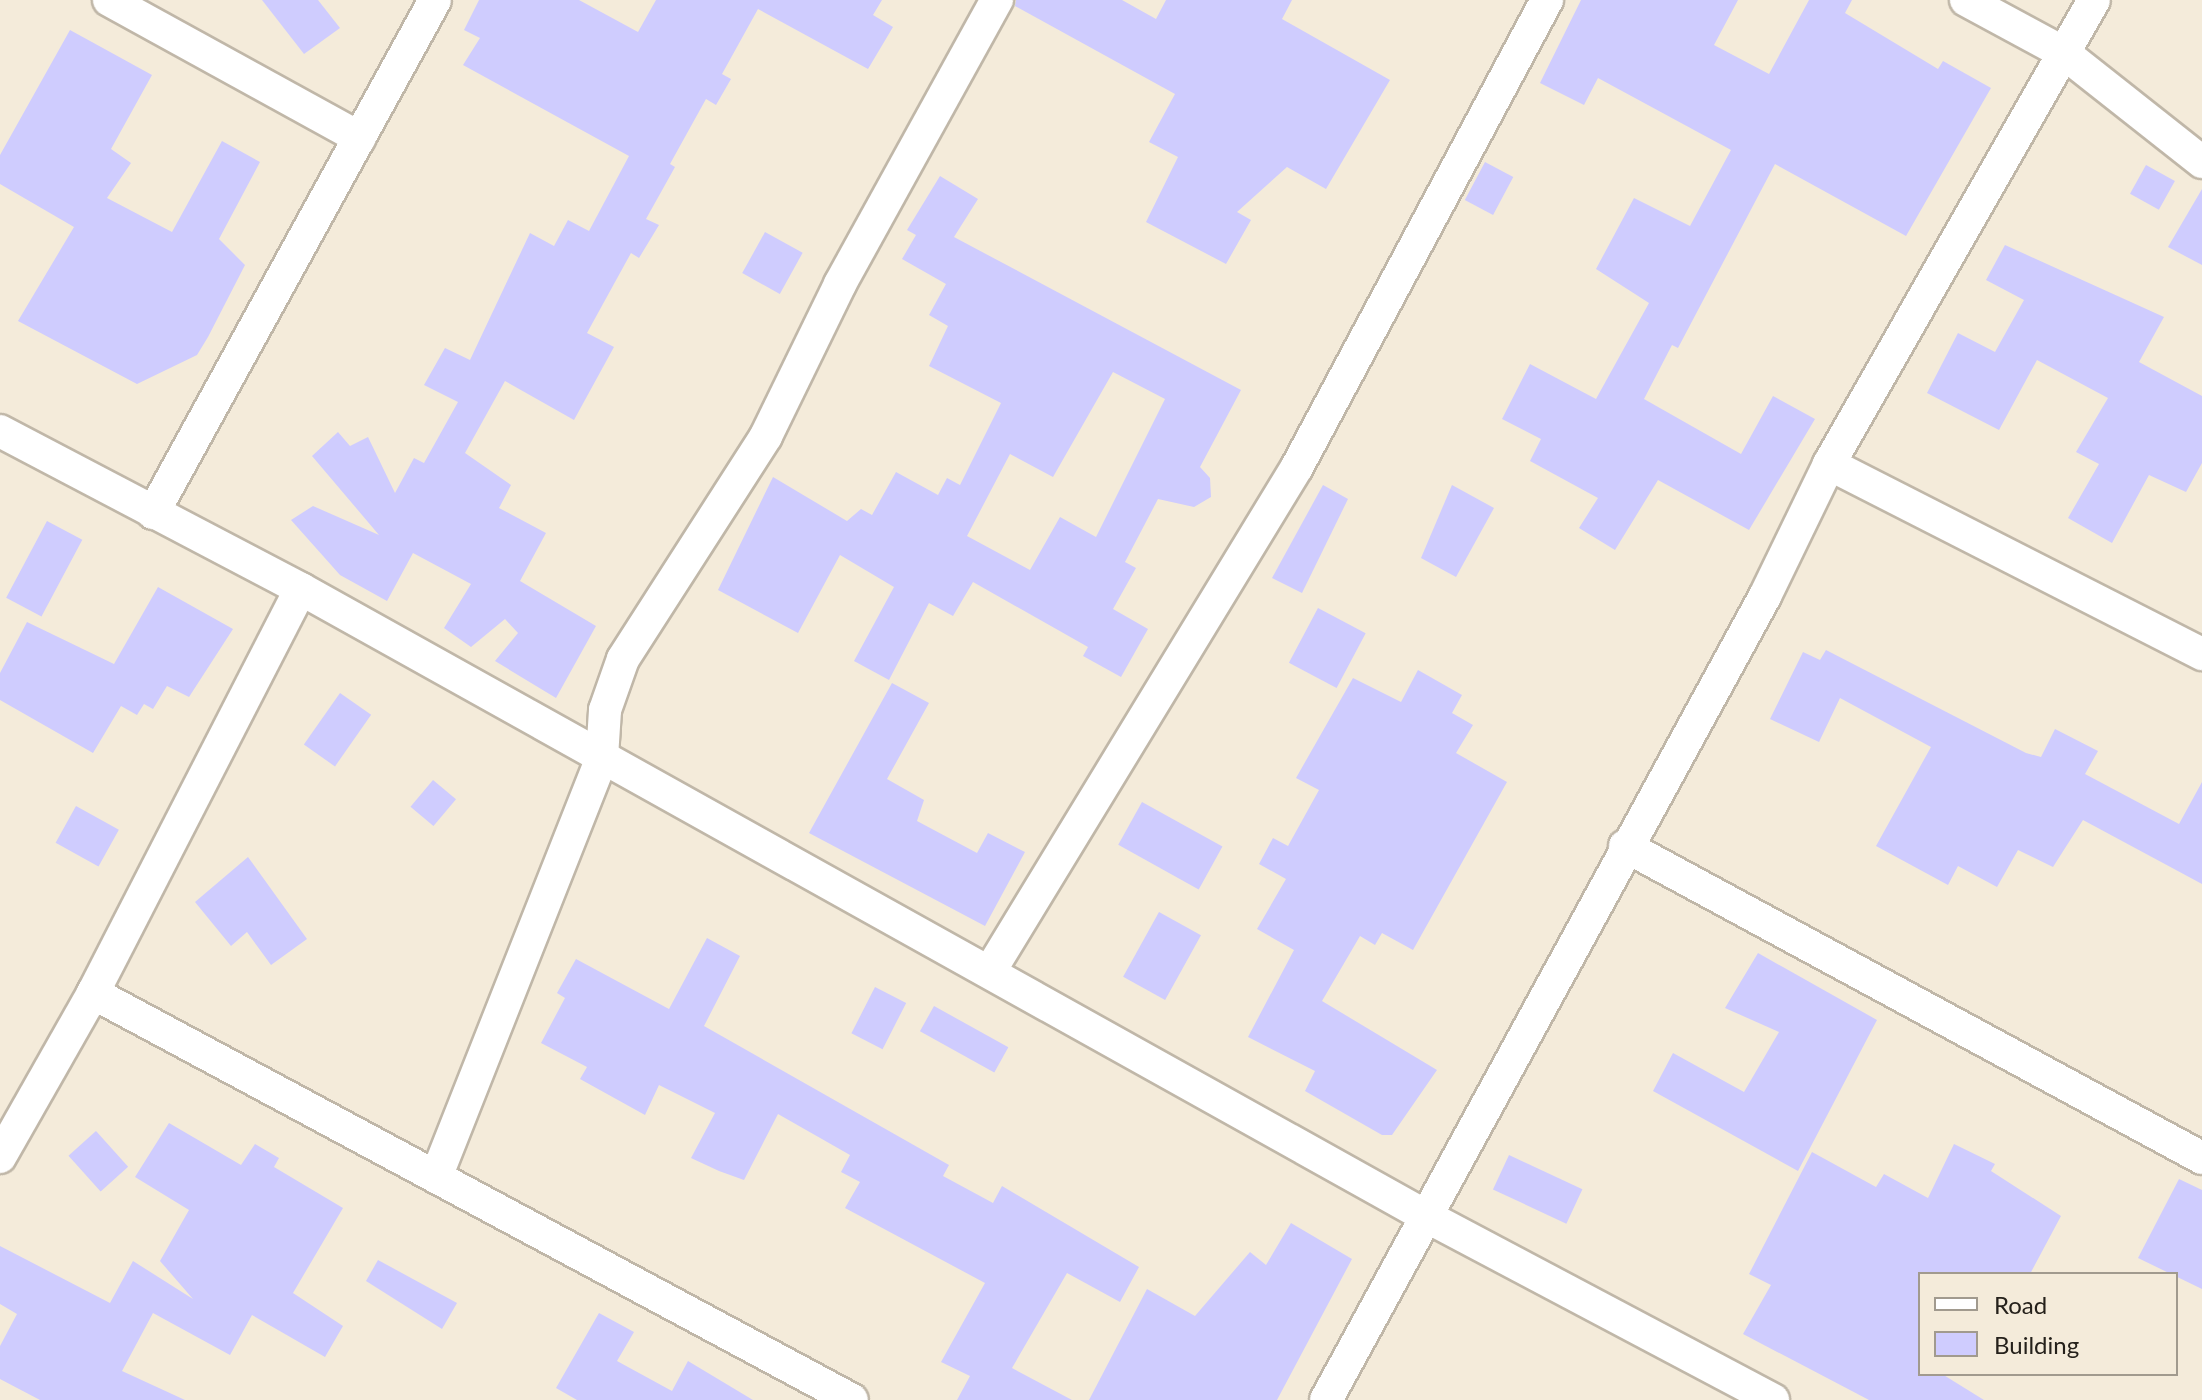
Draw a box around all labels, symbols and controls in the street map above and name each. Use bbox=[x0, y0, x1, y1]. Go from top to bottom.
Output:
legend bbox=[1918, 1272, 2178, 1376]
text: Road bbox=[1994, 1290, 2047, 1319]
text: Building bbox=[1994, 1330, 2079, 1359]

